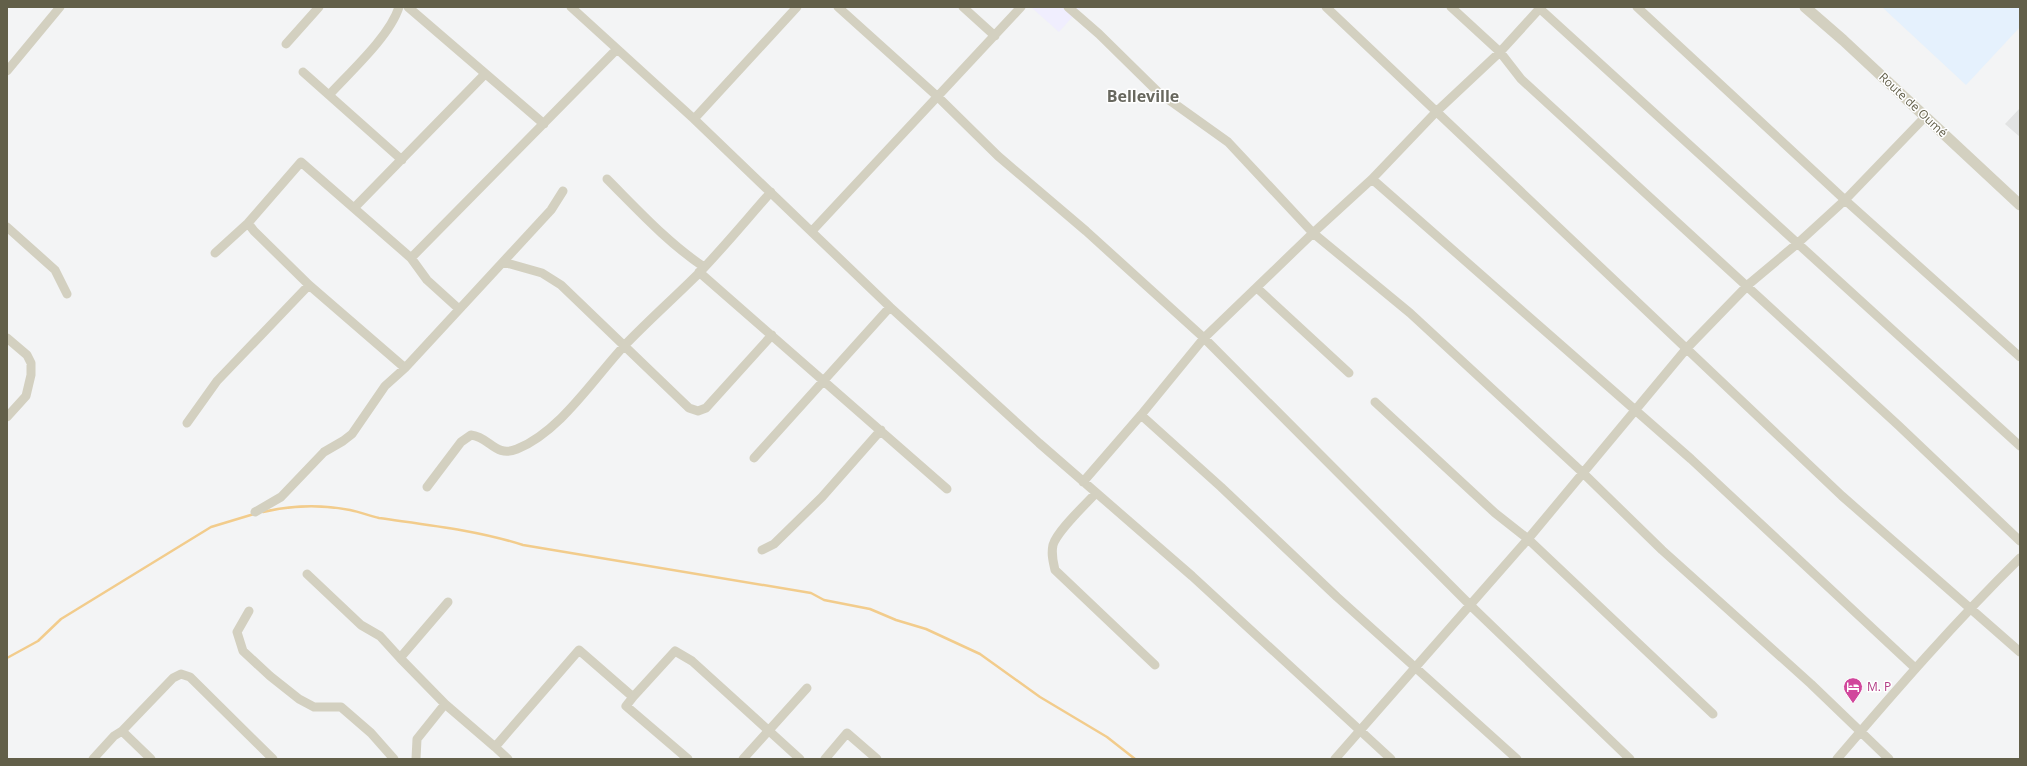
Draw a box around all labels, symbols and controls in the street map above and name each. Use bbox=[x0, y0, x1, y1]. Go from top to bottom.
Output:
street label: Route de Oumé bbox=[1875, 68, 1951, 141]
district label: Belleville bbox=[1107, 85, 1179, 107]
hotel icon: M. P bbox=[1842, 676, 1864, 704]
place label: M. P bbox=[1867, 678, 1891, 695]

